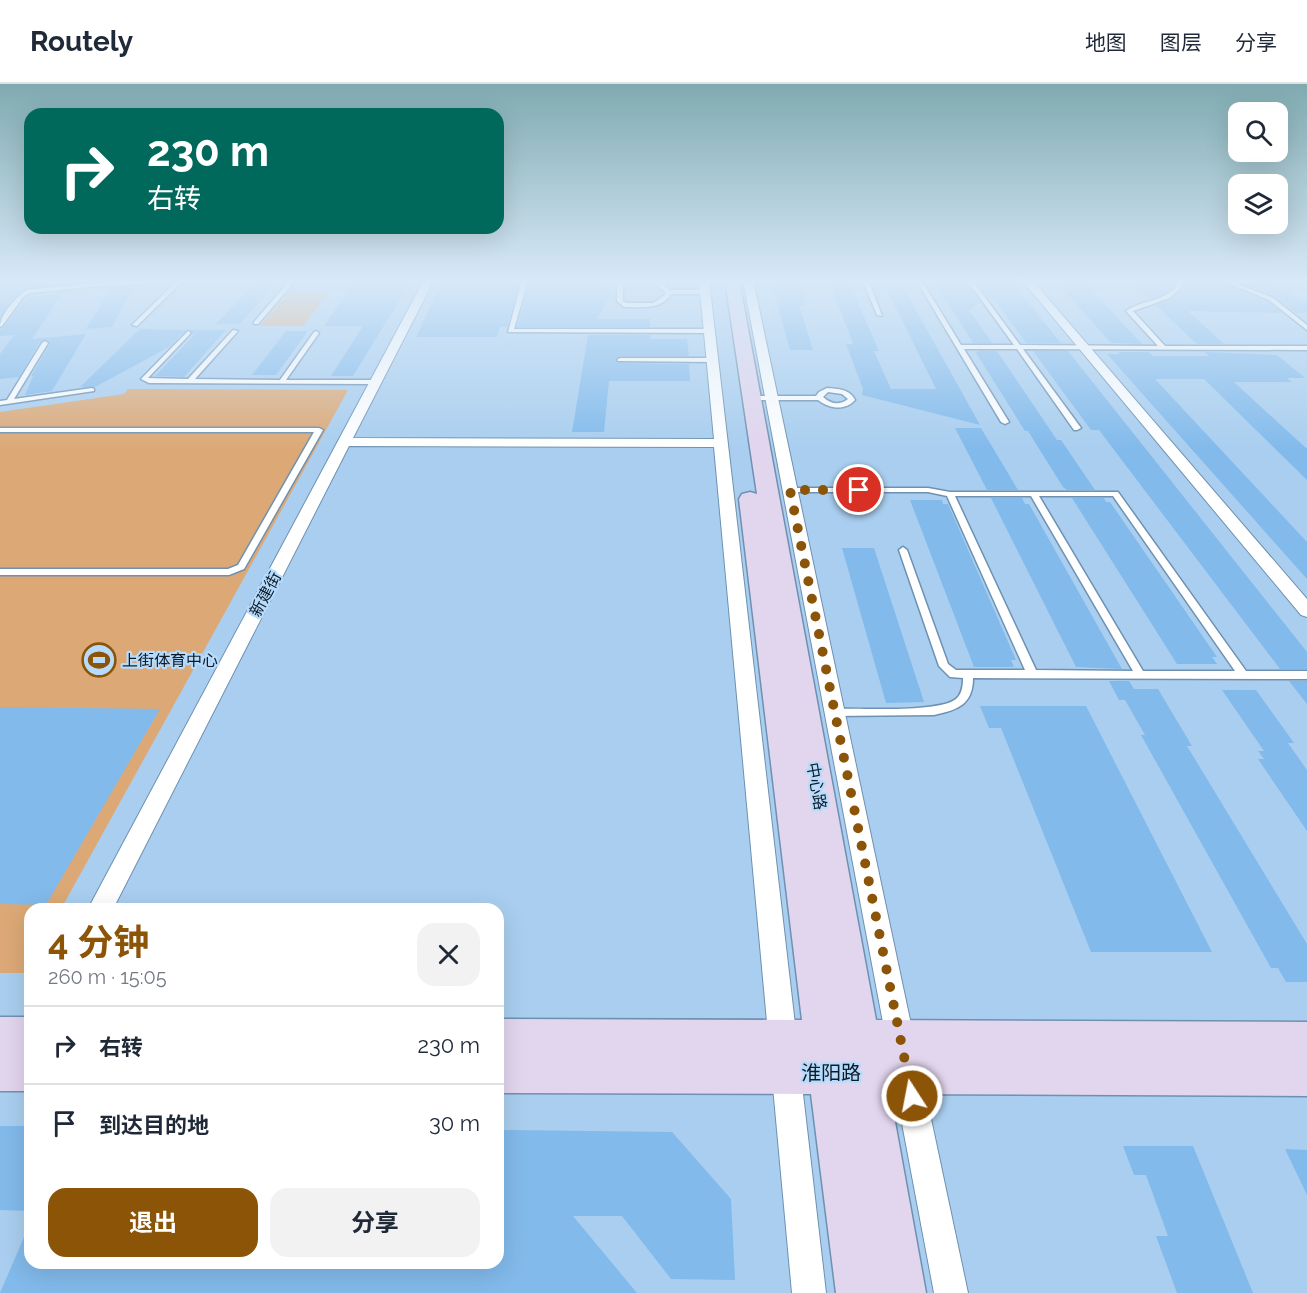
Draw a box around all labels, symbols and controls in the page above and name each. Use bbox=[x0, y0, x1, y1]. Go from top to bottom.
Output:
text: Routely bbox=[30, 25, 133, 58]
text: 地图 bbox=[1085, 30, 1127, 55]
text: 图层 bbox=[1160, 30, 1202, 55]
text: 分享 bbox=[1235, 30, 1277, 55]
map controls bbox=[1228, 102, 1288, 234]
button: search bbox=[1228, 102, 1288, 162]
text: 230 m bbox=[147, 127, 269, 176]
icon: right bbox=[48, 132, 126, 210]
button: layers bbox=[1228, 174, 1288, 234]
text: 右转 bbox=[147, 183, 201, 214]
pin bbox=[833, 464, 884, 515]
icon: arrive bbox=[842, 473, 875, 506]
street label: 新建街 bbox=[246, 569, 285, 620]
sports icon: 上街体育中心 bbox=[81, 642, 117, 678]
place label: 上街体育中心 bbox=[122, 651, 218, 670]
street label: 中心路 bbox=[803, 761, 830, 811]
text: 4 分钟 bbox=[48, 921, 149, 963]
button: close bbox=[417, 923, 480, 986]
text: 260 m · 15:05 bbox=[48, 965, 167, 989]
icon: right bbox=[48, 1029, 81, 1062]
text: 230 m bbox=[417, 1032, 480, 1058]
text: 右转 bbox=[99, 1034, 143, 1060]
street label: 淮阳路 bbox=[801, 1061, 861, 1085]
position arrow bbox=[880, 1064, 944, 1128]
icon: arrive bbox=[48, 1107, 81, 1140]
text: 30 m bbox=[429, 1110, 480, 1136]
text: 到达目的地 bbox=[99, 1112, 209, 1138]
button: 退出 bbox=[48, 1188, 258, 1257]
button: 分享 bbox=[270, 1188, 480, 1257]

